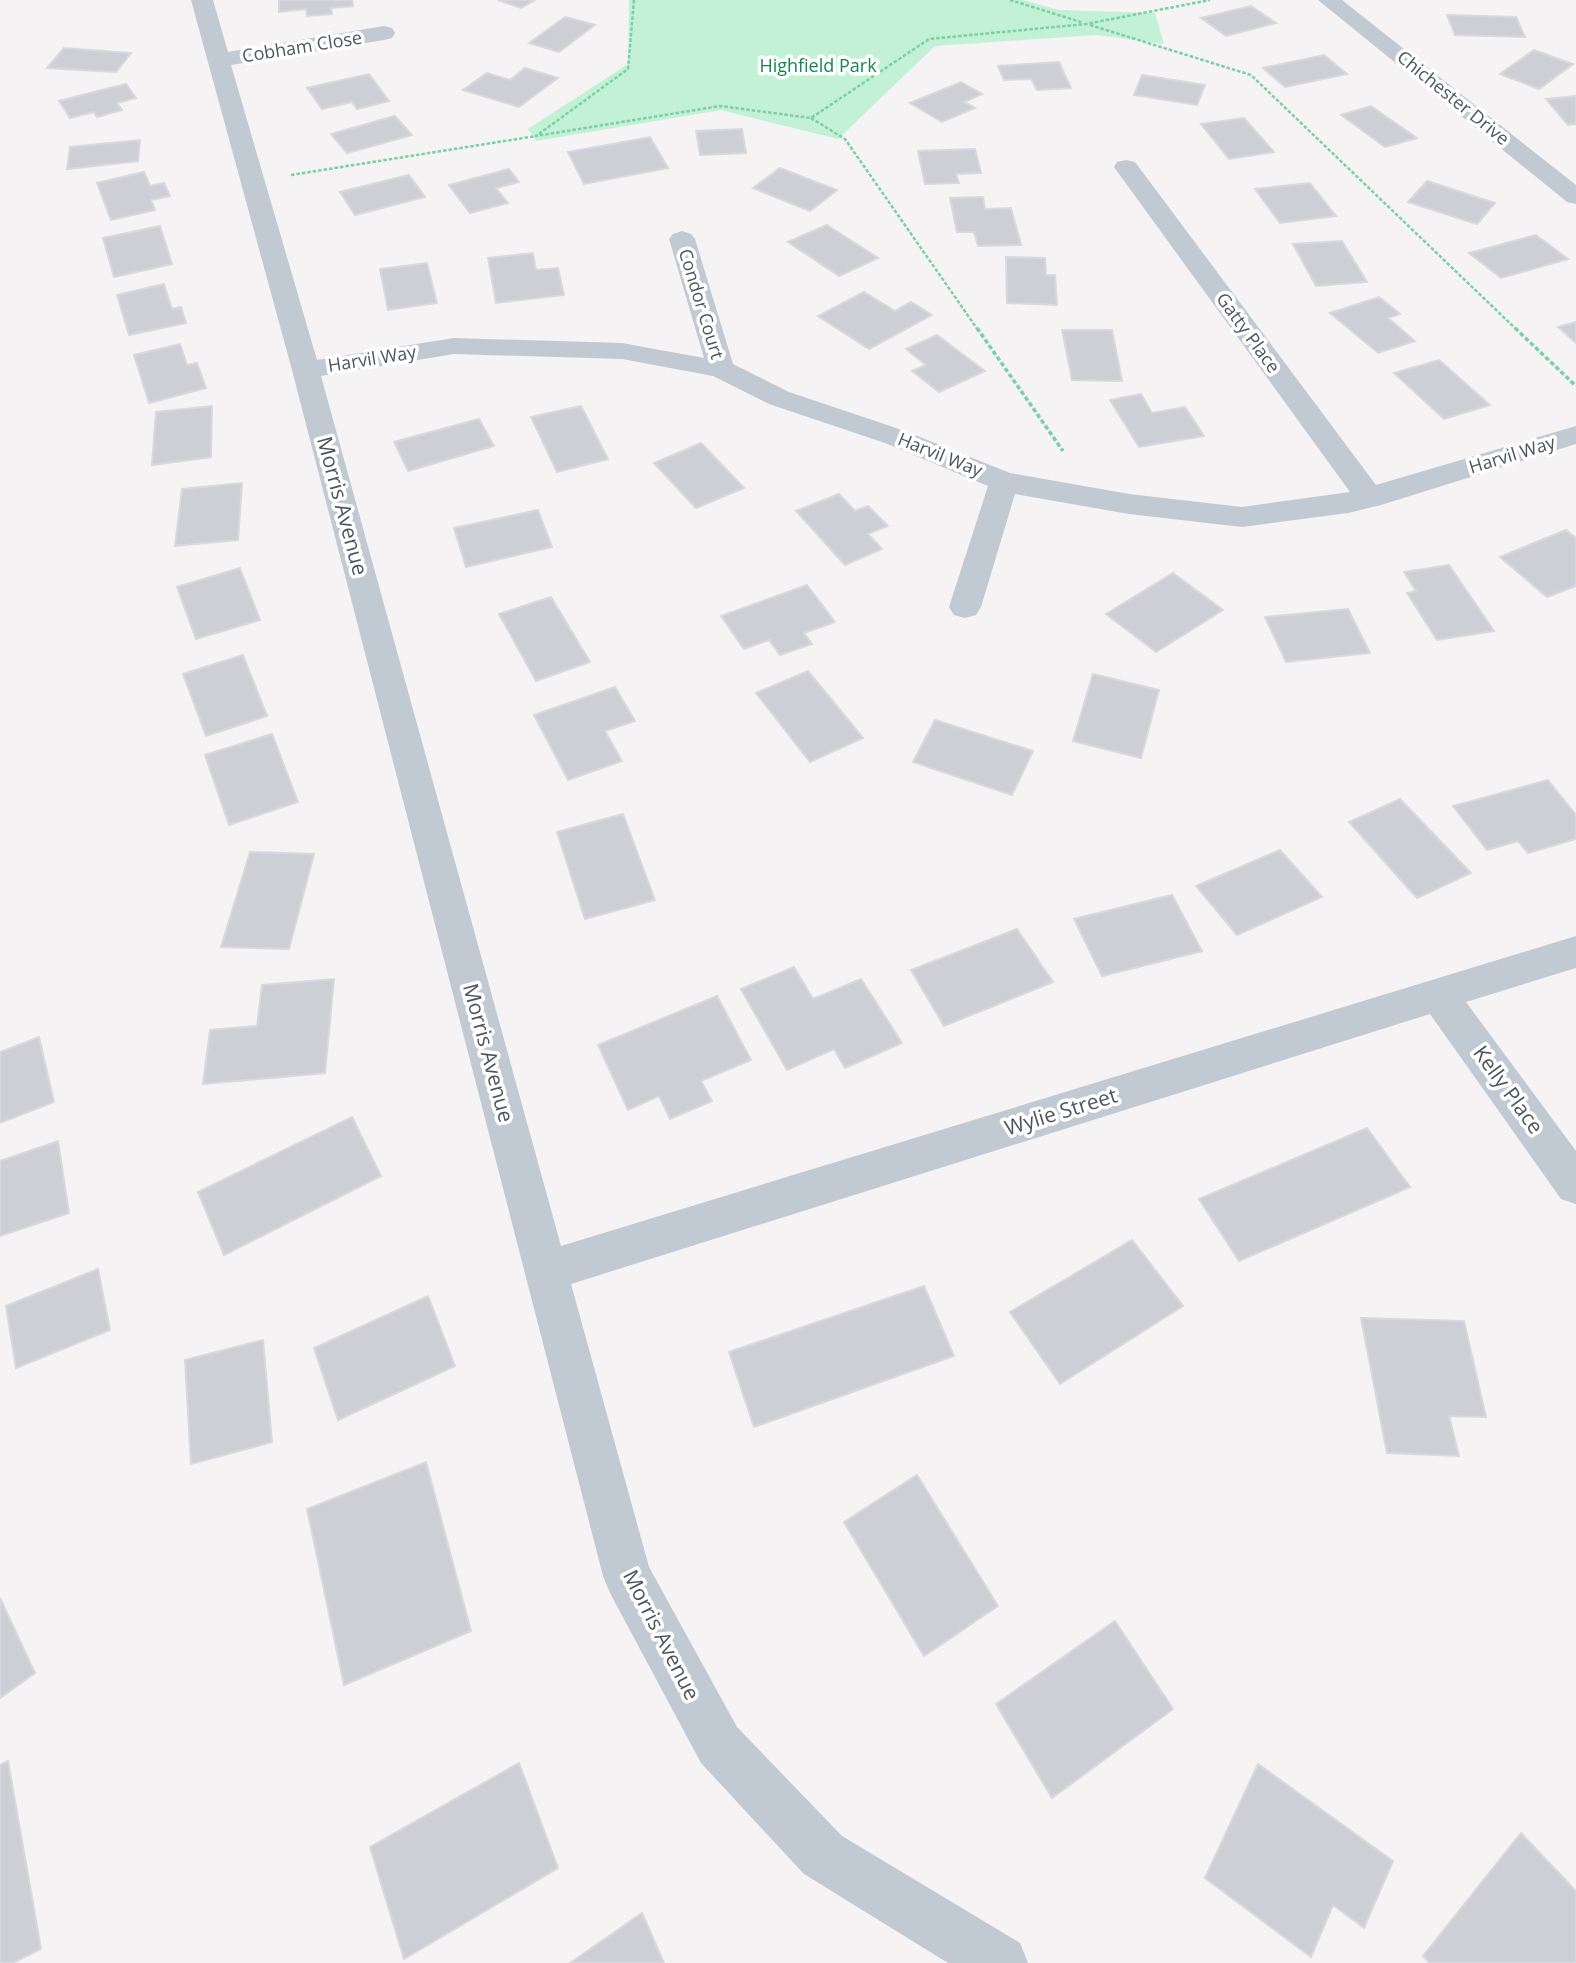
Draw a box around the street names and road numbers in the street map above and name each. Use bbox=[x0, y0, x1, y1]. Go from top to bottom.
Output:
street label: Cobham Close bbox=[240, 25, 363, 67]
street label: Chichester Drive bbox=[1392, 45, 1515, 150]
street label: Condor Court bbox=[674, 246, 730, 362]
street label: Gatty Place bbox=[1212, 287, 1286, 377]
street label: Harvil Way bbox=[326, 339, 419, 377]
street label: Harvil Way bbox=[895, 426, 987, 482]
street label: Harvil Way bbox=[1466, 429, 1559, 479]
street label: Morris Avenue bbox=[311, 433, 375, 578]
street label: Morris Avenue bbox=[457, 980, 521, 1125]
street label: Kelly Place bbox=[1467, 1040, 1550, 1139]
street label: Wylie Street bbox=[1001, 1081, 1120, 1141]
street label: Morris Avenue bbox=[617, 1565, 707, 1704]

